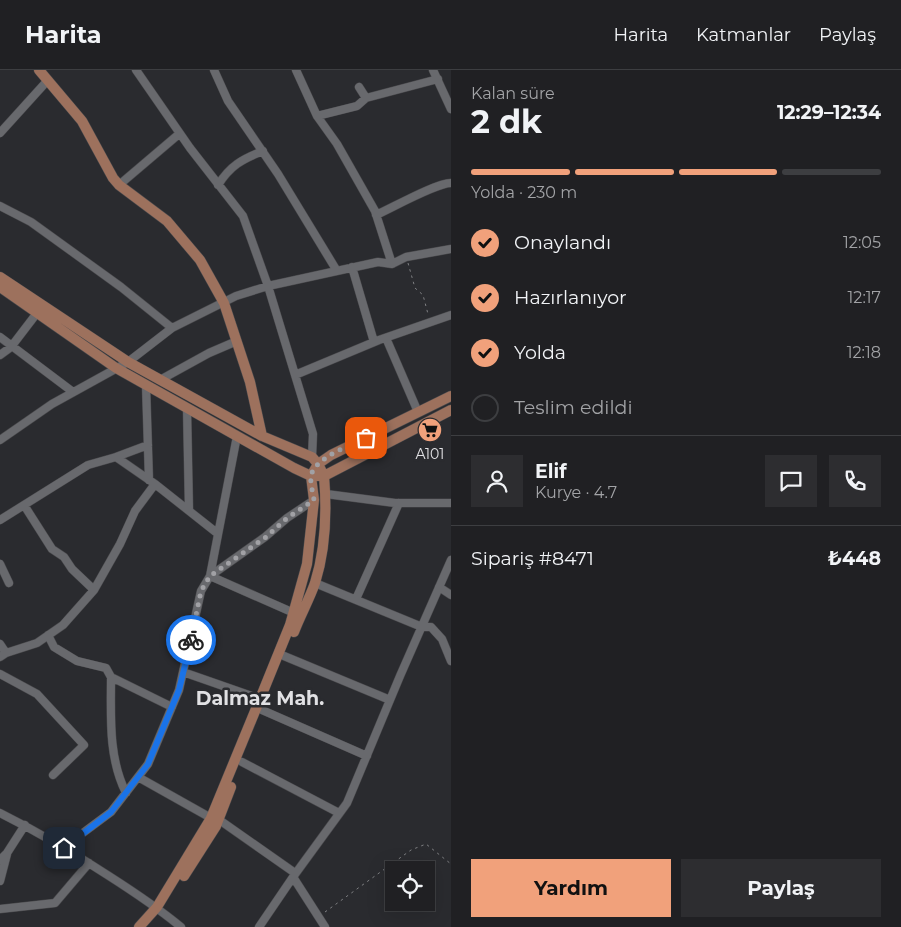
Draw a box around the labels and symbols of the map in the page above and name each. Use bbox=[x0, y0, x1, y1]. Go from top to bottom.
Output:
pin bbox=[345, 417, 387, 459]
supermarket icon: A101 bbox=[417, 417, 443, 443]
place label: A101 bbox=[416, 445, 444, 463]
courier bbox=[166, 615, 216, 665]
district label: Dalmaz Mah. bbox=[196, 687, 324, 710]
pin bbox=[43, 827, 85, 869]

